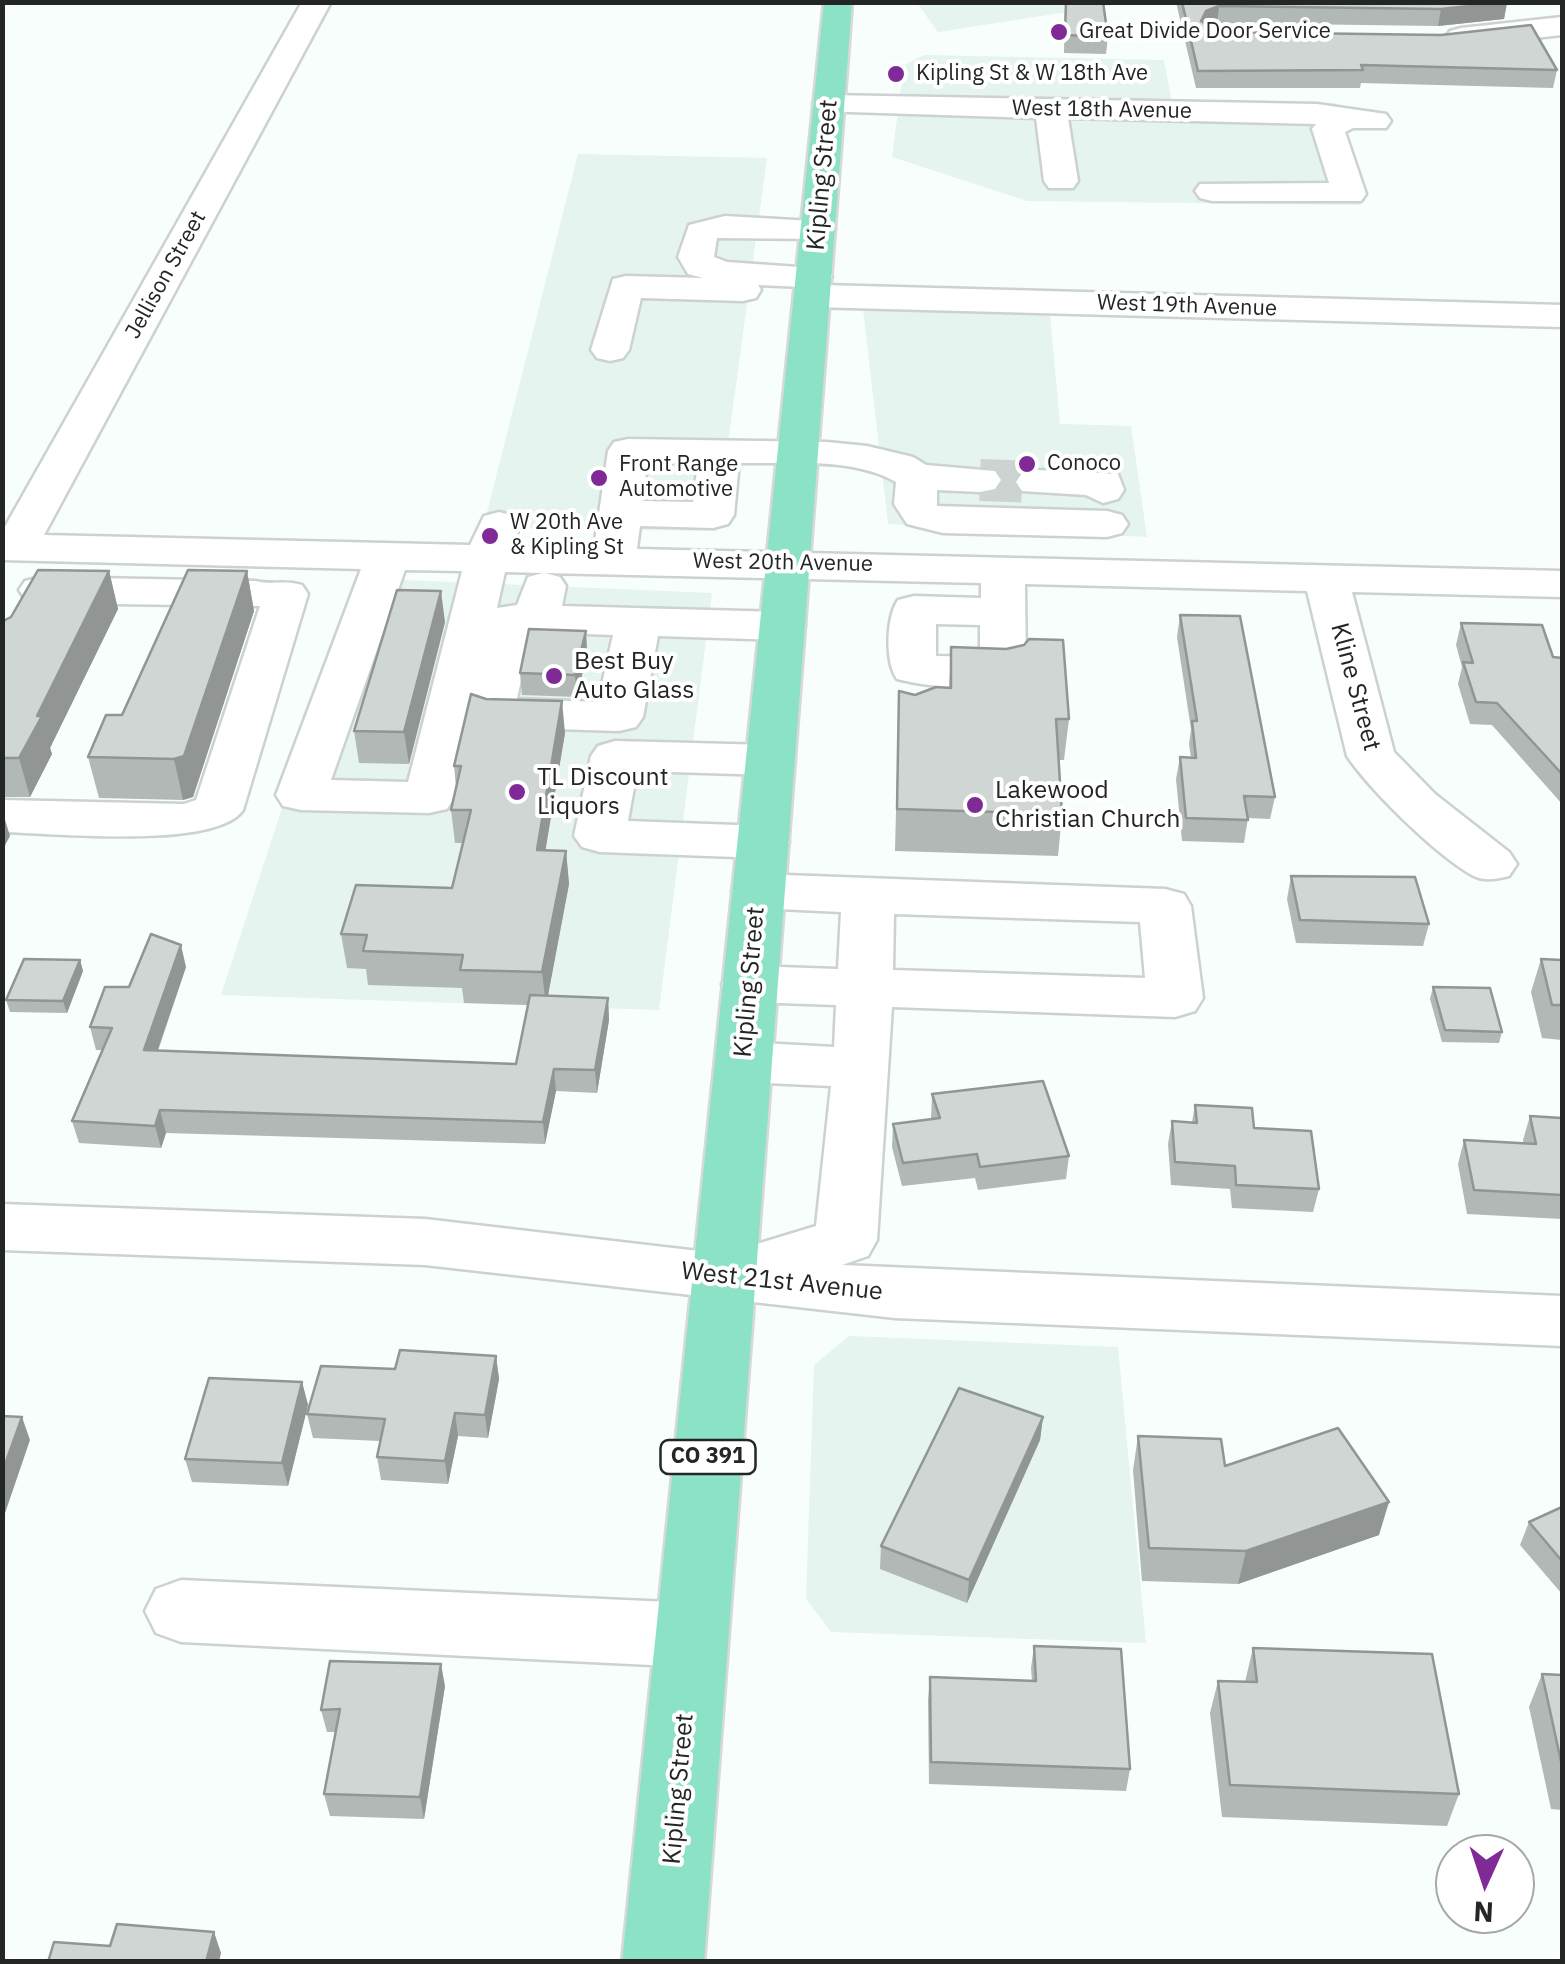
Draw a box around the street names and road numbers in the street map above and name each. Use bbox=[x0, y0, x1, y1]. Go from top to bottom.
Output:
street label: West 18th Avenue bbox=[1012, 95, 1192, 125]
street label: Kipling Street bbox=[801, 98, 845, 252]
street label: Jellison Street bbox=[120, 207, 212, 343]
street label: West 19th Avenue bbox=[1097, 290, 1277, 322]
street label: West 20th Avenue bbox=[693, 548, 873, 578]
street label: Kline Street bbox=[1324, 620, 1386, 754]
street label: Kipling Street bbox=[728, 905, 772, 1059]
street label: West 21st Avenue bbox=[680, 1257, 884, 1307]
road number: CO 391 bbox=[660, 1440, 756, 1474]
street label: Kipling Street bbox=[657, 1712, 701, 1866]

